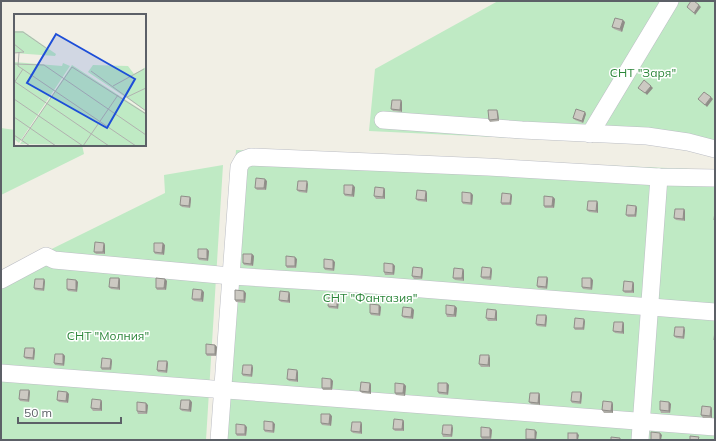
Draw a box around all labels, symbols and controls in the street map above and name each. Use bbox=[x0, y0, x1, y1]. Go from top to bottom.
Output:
inset map bbox=[14, 14, 146, 146]
park label: СНТ "Заря" bbox=[610, 65, 676, 80]
park label: СНТ "Фантазия" bbox=[323, 290, 417, 305]
park label: СНТ "Молния" bbox=[67, 328, 149, 343]
scale bar bbox=[18, 399, 121, 425]
text: 50 m bbox=[24, 405, 52, 420]

